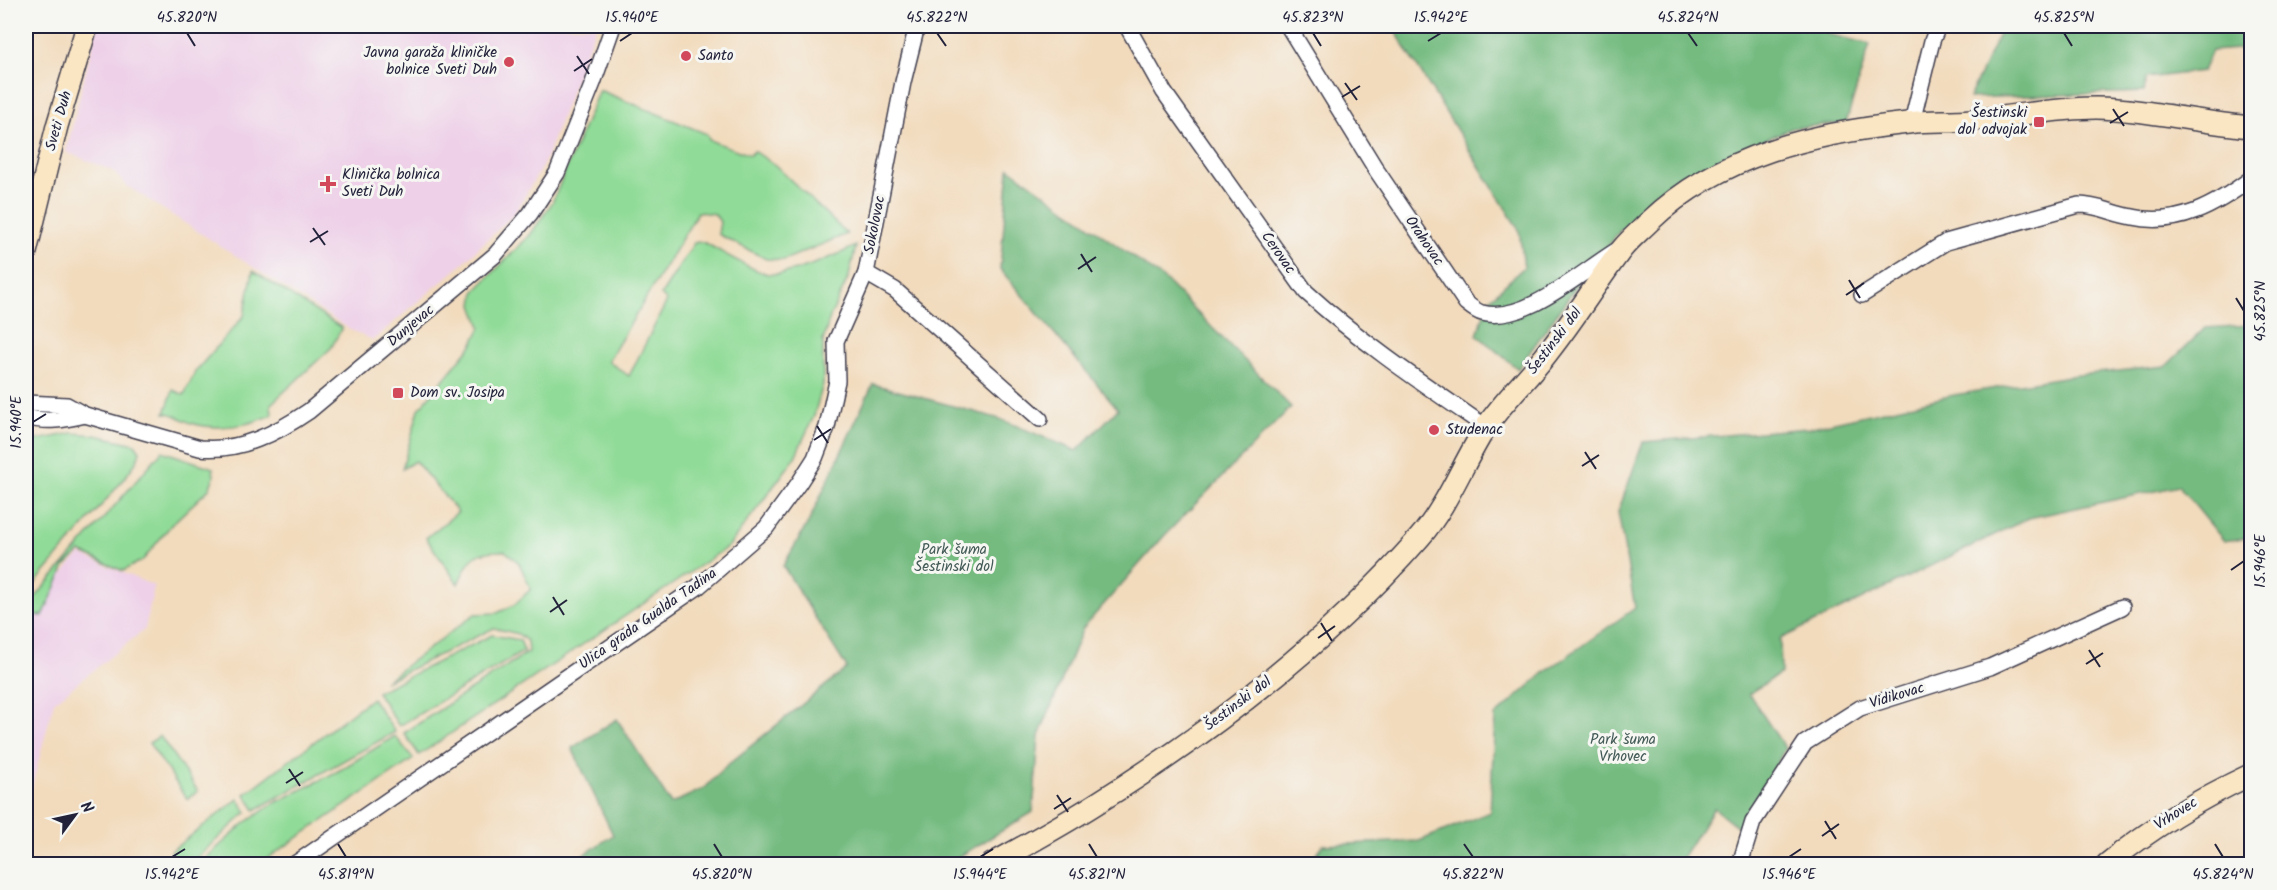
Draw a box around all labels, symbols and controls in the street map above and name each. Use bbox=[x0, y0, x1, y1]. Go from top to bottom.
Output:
text: 45.820°N bbox=[157, 6, 217, 30]
text: 15.940°E bbox=[605, 6, 660, 30]
text: 45.822°N bbox=[906, 6, 968, 30]
text: 45.823°N bbox=[1282, 6, 1344, 30]
text: 15.942°E bbox=[1414, 6, 1469, 30]
text: 45.824°N bbox=[1657, 6, 1719, 30]
text: 45.825°N bbox=[2034, 6, 2094, 30]
place label: Javna garaža kliničke bolnice Sveti Duh bbox=[364, 41, 497, 82]
place label: Santo bbox=[698, 44, 734, 68]
marker: Santo bbox=[679, 49, 693, 63]
marker: Javna garaža kliničke bolnice Sveti Duh bbox=[502, 55, 516, 69]
street label: Sveti Duh bbox=[39, 88, 79, 154]
place label: Šestinski dol odvojak bbox=[1958, 101, 2028, 142]
marker: Šestinski dol odvojak bbox=[2032, 115, 2046, 129]
place label: Klinička bolnica Sveti Duh bbox=[342, 163, 440, 204]
marker: Klinička bolnica Sveti Duh bbox=[319, 175, 337, 193]
street label: Sokolovac bbox=[858, 193, 892, 256]
street label: Orahovac bbox=[1398, 211, 1450, 271]
street label: Cerovac bbox=[1255, 227, 1302, 280]
text: 45.825°N bbox=[2249, 281, 2273, 341]
street label: Dunjevac bbox=[382, 299, 440, 353]
street label: Šestinski dol bbox=[1522, 302, 1589, 380]
place label: Dom sv. Josipa bbox=[410, 381, 505, 405]
marker: Dom sv. Josipa bbox=[391, 386, 405, 400]
text: 15.940°E bbox=[5, 394, 29, 449]
place label: Studenac bbox=[1446, 418, 1503, 442]
marker: Studenac bbox=[1427, 423, 1441, 437]
text: 15.946°E bbox=[2249, 533, 2273, 588]
park label: Park šuma Šestinski dol bbox=[914, 538, 994, 579]
street label: Ulica grada Gualda Tadina bbox=[574, 562, 722, 676]
street label: Šestinski dol bbox=[1199, 670, 1277, 737]
street label: Vidikovac bbox=[1866, 676, 1928, 716]
park label: Park šuma Vrhovec bbox=[1590, 728, 1656, 769]
north arrow bbox=[45, 785, 105, 845]
street label: Vrhovec bbox=[2149, 791, 2203, 837]
text: N bbox=[73, 797, 100, 819]
text: 15.942°E bbox=[145, 863, 200, 887]
text: 45.819°N bbox=[318, 863, 374, 887]
text: 45.820°N bbox=[692, 863, 752, 887]
text: 15.944°E bbox=[953, 863, 1008, 887]
text: 45.821°N bbox=[1068, 863, 1126, 887]
text: 45.822°N bbox=[1442, 863, 1504, 887]
text: 15.946°E bbox=[1762, 863, 1817, 887]
text: 45.824°N bbox=[2192, 863, 2254, 887]

